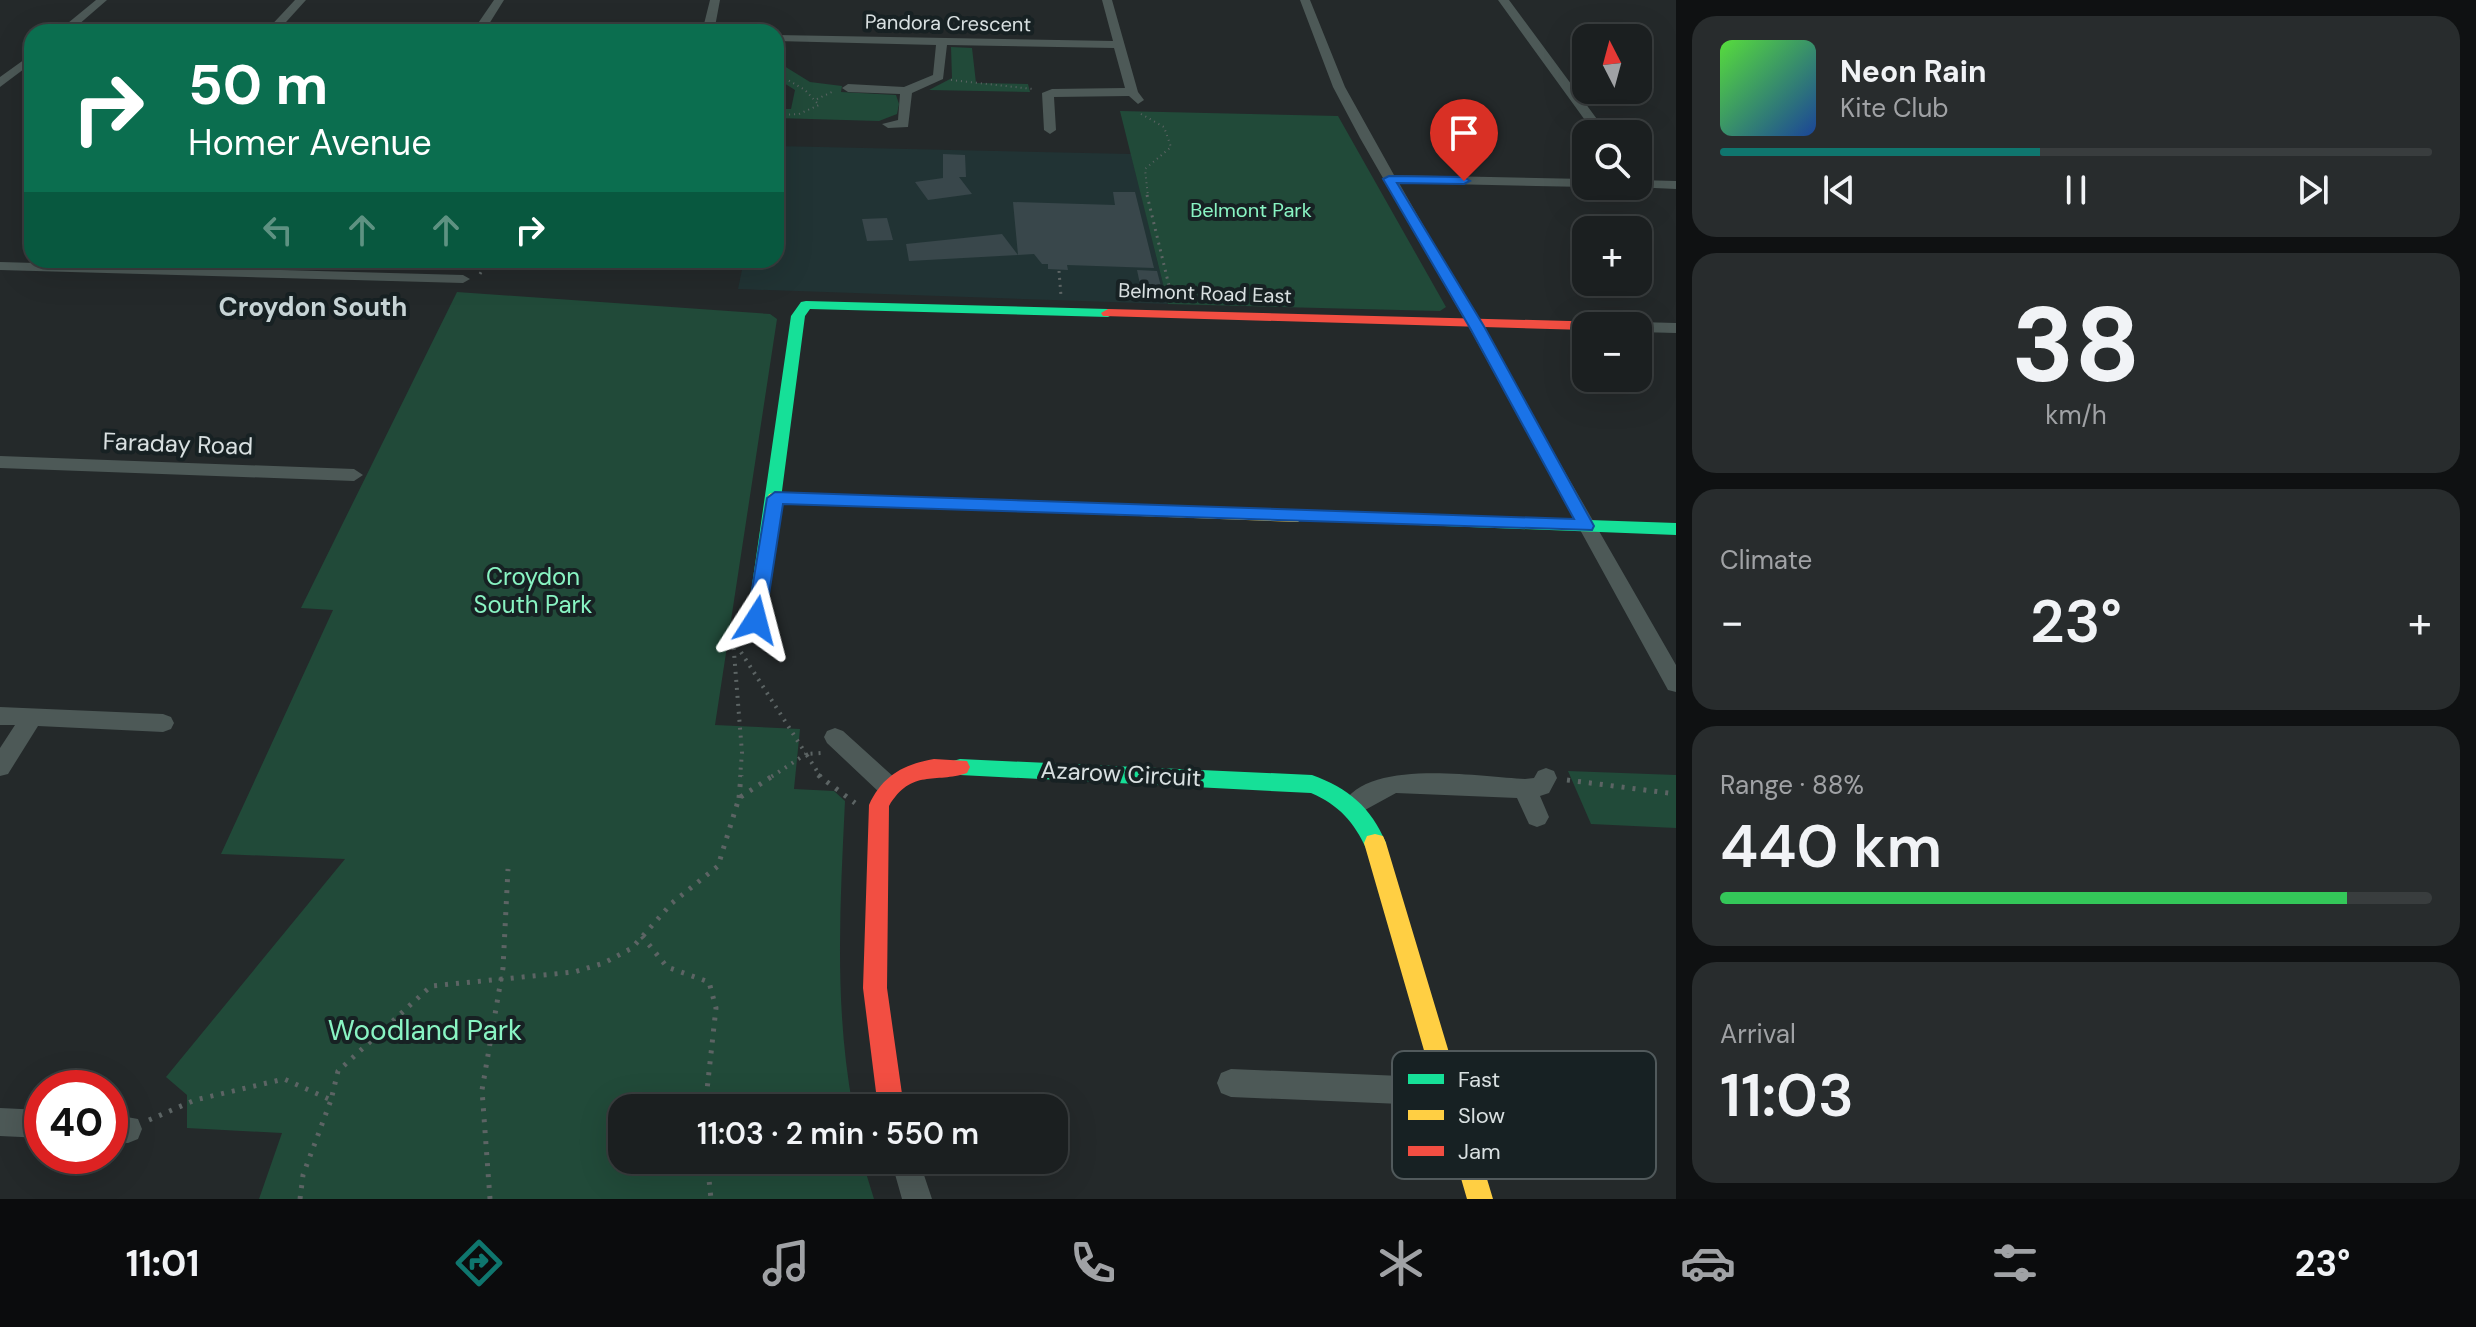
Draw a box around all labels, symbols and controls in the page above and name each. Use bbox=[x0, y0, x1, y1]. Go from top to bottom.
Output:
street label: Pandora Crescent bbox=[865, 9, 1032, 37]
north arrow bbox=[1572, 24, 1652, 104]
map controls bbox=[1572, 24, 1652, 392]
text: 50 m bbox=[188, 48, 328, 121]
text: Neon Rain bbox=[1840, 52, 1986, 91]
icon: right bbox=[56, 56, 160, 160]
text: Kite Club bbox=[1840, 91, 1949, 125]
pin bbox=[1430, 99, 1498, 181]
icon: arrive bbox=[1442, 111, 1486, 155]
text: Homer Avenue bbox=[188, 119, 432, 166]
button: search bbox=[1572, 120, 1652, 200]
icon: previous bbox=[1817, 168, 1861, 212]
icon: pause bbox=[2054, 168, 2098, 212]
icon: next bbox=[2291, 168, 2335, 212]
park label: Belmont Park bbox=[1190, 197, 1312, 223]
icon: left bbox=[256, 208, 300, 252]
icon: ahead bbox=[340, 208, 384, 252]
icon: ahead bbox=[424, 208, 468, 252]
icon: right bbox=[508, 208, 552, 252]
button: + bbox=[1572, 216, 1652, 296]
street label: Belmont Road East bbox=[1118, 277, 1292, 309]
text: 38 bbox=[2012, 278, 2140, 413]
district label: Croydon South bbox=[219, 290, 407, 324]
button: − bbox=[1572, 312, 1652, 392]
text: km/h bbox=[2045, 398, 2107, 432]
street label: Faraday Road bbox=[102, 425, 254, 462]
text: Climate bbox=[1720, 543, 1812, 577]
park label: Croydon South Park bbox=[474, 561, 592, 620]
position arrow bbox=[714, 578, 798, 662]
text: 23° bbox=[2030, 582, 2122, 661]
text: − bbox=[1720, 593, 1744, 651]
text: + bbox=[2408, 593, 2432, 651]
street label: Azarow Circuit bbox=[1040, 754, 1202, 793]
text: Range · 88% bbox=[1720, 768, 1864, 802]
text: 440 km bbox=[1720, 807, 1942, 886]
park label: Woodland Park bbox=[328, 1012, 522, 1049]
text: Arrival bbox=[1720, 1017, 1796, 1051]
legend bbox=[1392, 1051, 1656, 1179]
text: 11:03 bbox=[1720, 1056, 1854, 1135]
text: Fast bbox=[1458, 1065, 1500, 1094]
speed limit sign: 40 bbox=[24, 1070, 128, 1174]
text: Slow bbox=[1458, 1101, 1505, 1130]
text: 11:03 · 2 min · 550 m bbox=[697, 1114, 979, 1153]
text: Jam bbox=[1458, 1137, 1501, 1166]
icon: directions bbox=[451, 1235, 507, 1291]
icon: music bbox=[758, 1235, 814, 1291]
icon: phone bbox=[1065, 1235, 1121, 1291]
icon: climate bbox=[1373, 1235, 1429, 1291]
icon: car bbox=[1680, 1235, 1736, 1291]
icon: filters bbox=[1987, 1235, 2043, 1291]
text: 11:01 bbox=[126, 1240, 199, 1287]
text: 23° bbox=[2295, 1240, 2350, 1287]

